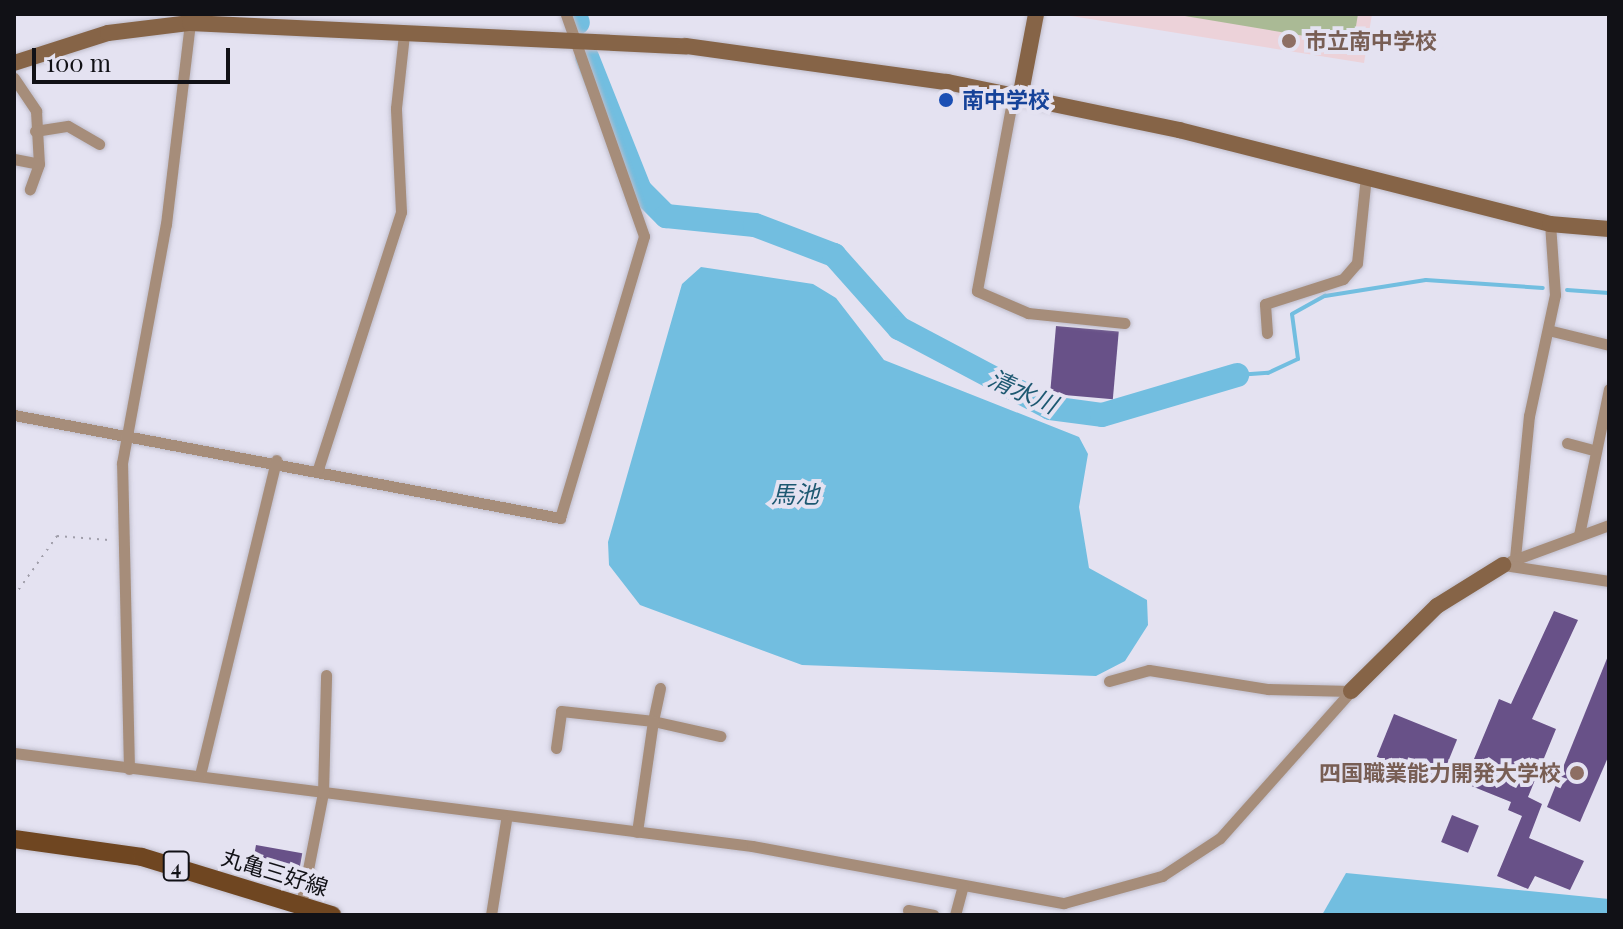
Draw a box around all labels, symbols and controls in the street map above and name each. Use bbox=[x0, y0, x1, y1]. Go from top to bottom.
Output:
place label: 市立南中学校 bbox=[1305, 28, 1437, 54]
scale bar bbox=[36, 32, 234, 82]
marker: 市立南中学校 bbox=[1280, 32, 1298, 50]
text: 100 m bbox=[46, 46, 111, 78]
place label: 南中学校 bbox=[962, 87, 1050, 113]
marker: 南中学校 bbox=[937, 91, 955, 109]
water label: 清水川 bbox=[984, 363, 1062, 419]
water label: 馬池 bbox=[771, 480, 819, 508]
place label: 四国職業能力開発大学校 bbox=[1319, 760, 1561, 786]
marker: 四国職業能力開発大学校 bbox=[1568, 764, 1586, 782]
street label: 丸亀三好線 bbox=[219, 843, 331, 901]
road number: 4 bbox=[162, 850, 190, 882]

